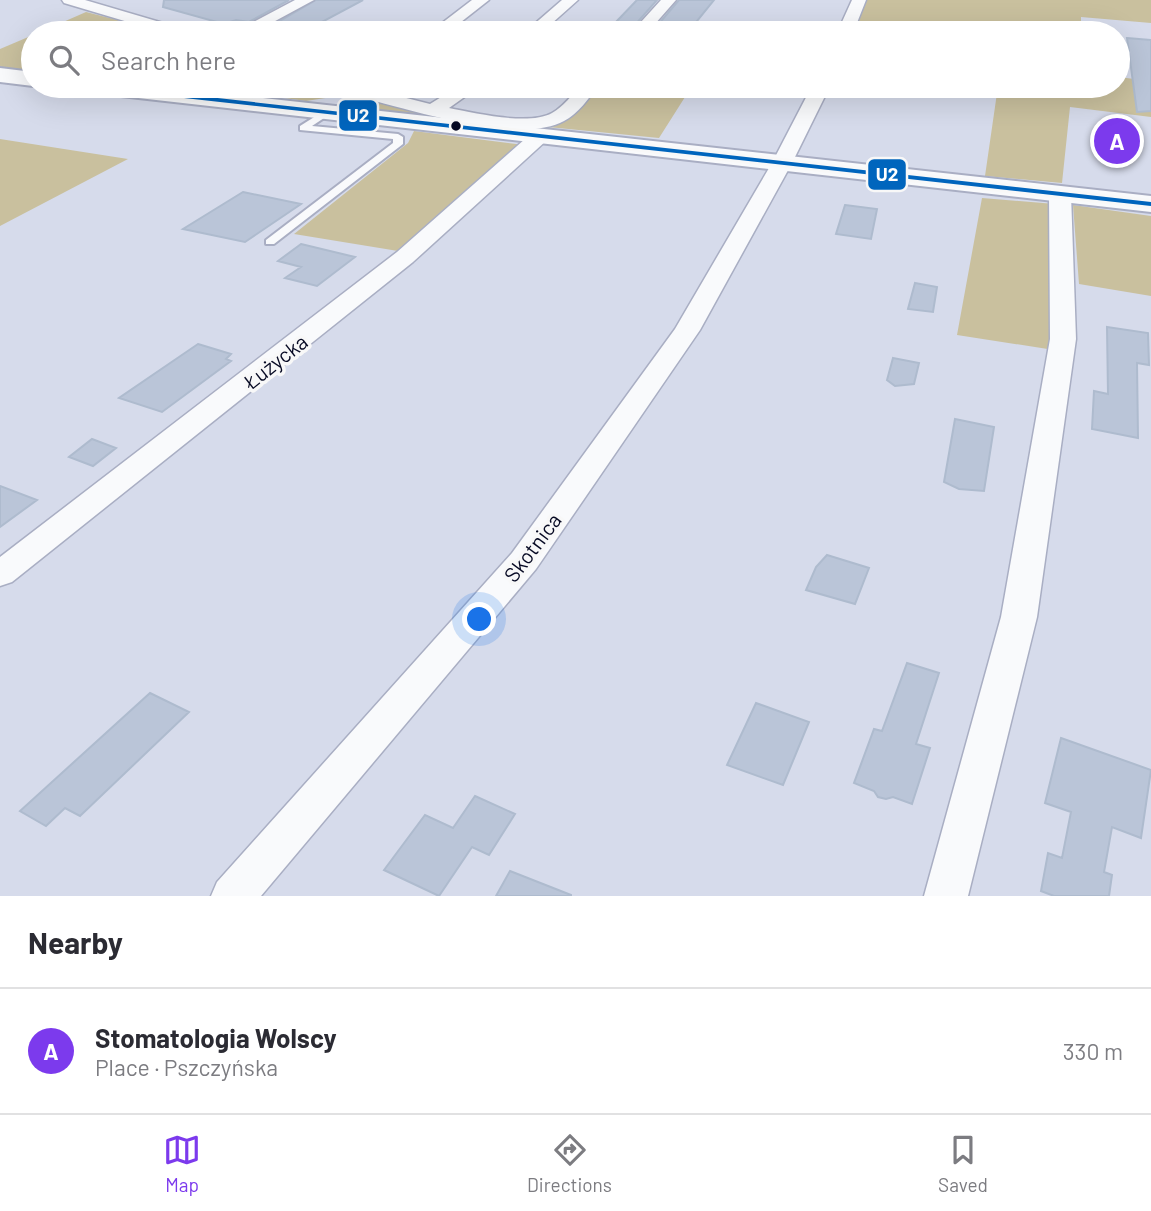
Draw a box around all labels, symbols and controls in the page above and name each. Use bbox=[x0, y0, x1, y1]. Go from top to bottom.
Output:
search box bbox=[21, 21, 1130, 98]
icon: search bbox=[45, 41, 83, 79]
text: Search here bbox=[101, 44, 236, 75]
line badge: U2 bbox=[338, 99, 378, 132]
text: U2 bbox=[347, 103, 369, 126]
pin: A bbox=[1094, 115, 1140, 167]
unlabelled marker bbox=[449, 119, 463, 133]
line badge: U2 bbox=[867, 158, 907, 191]
text: U2 bbox=[876, 162, 898, 185]
street label: Łużycka bbox=[237, 328, 312, 394]
street label: Skotnica bbox=[498, 508, 566, 586]
your location bbox=[462, 602, 496, 636]
text: Nearby bbox=[28, 924, 123, 960]
text: Stomatologia Wolscy bbox=[95, 1022, 337, 1053]
text: A bbox=[43, 1037, 59, 1065]
text: 330 m bbox=[1063, 1037, 1123, 1065]
text: Place · Pszczyńska bbox=[95, 1053, 278, 1081]
tab: Map bbox=[163, 1131, 201, 1196]
tab: Directions bbox=[527, 1131, 612, 1196]
tab: Saved bbox=[938, 1131, 988, 1196]

